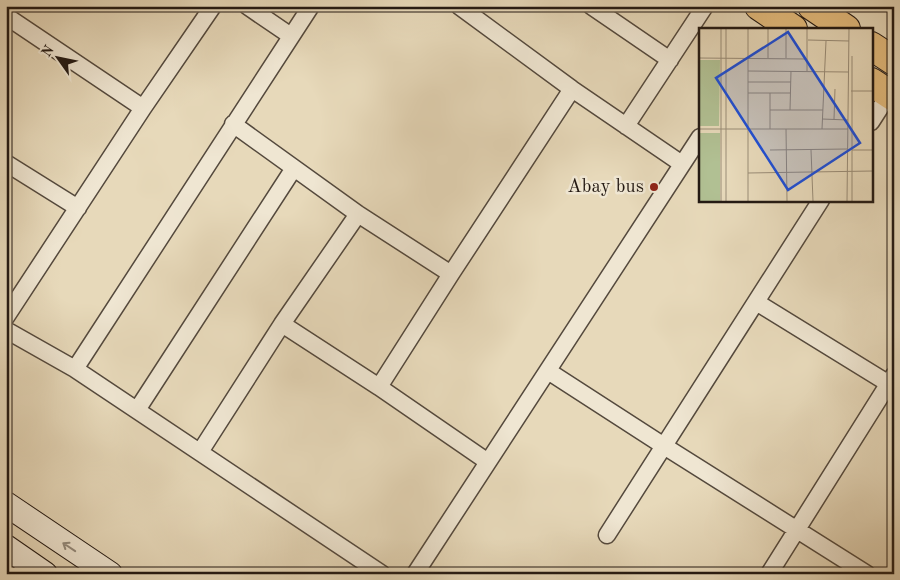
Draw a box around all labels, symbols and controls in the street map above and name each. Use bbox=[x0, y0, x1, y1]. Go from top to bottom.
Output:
inset map bbox=[699, 28, 872, 201]
north arrow bbox=[32, 32, 82, 82]
text: N bbox=[39, 43, 57, 60]
place label: Abay bus bbox=[567, 178, 644, 197]
marker: Abay bus bbox=[648, 181, 660, 193]
one-way arrow bbox=[63, 542, 77, 552]

